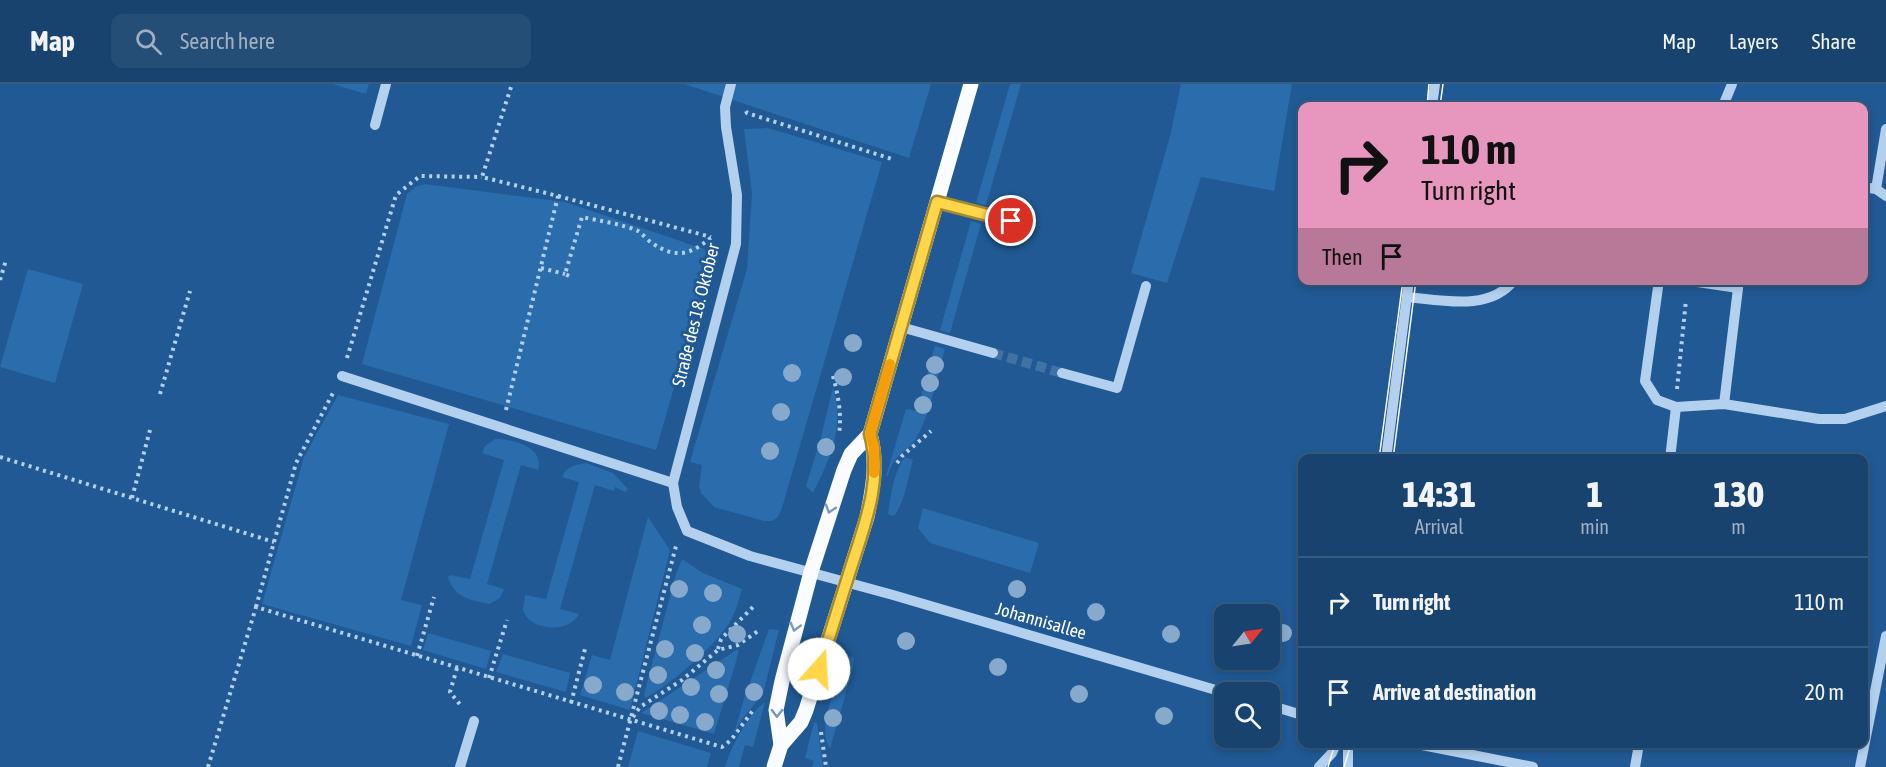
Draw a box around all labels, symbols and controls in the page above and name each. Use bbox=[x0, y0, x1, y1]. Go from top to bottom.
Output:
search box bbox=[111, 14, 531, 68]
text: Map bbox=[30, 25, 75, 57]
icon: search bbox=[132, 25, 165, 58]
text: Search here bbox=[180, 28, 275, 54]
text: Map bbox=[1662, 29, 1696, 53]
text: Layers bbox=[1729, 29, 1779, 53]
text: Share bbox=[1812, 29, 1856, 53]
text: 110 m bbox=[1421, 125, 1516, 173]
icon: right bbox=[1322, 126, 1400, 204]
text: Turn right bbox=[1421, 175, 1516, 206]
pin bbox=[985, 195, 1036, 246]
icon: arrive bbox=[994, 204, 1027, 237]
street label: Straße des 18. Oktober bbox=[668, 240, 724, 389]
icon: arrive bbox=[1375, 240, 1408, 273]
text: Then bbox=[1322, 244, 1363, 270]
text: 14:31 bbox=[1402, 473, 1476, 515]
text: 1 bbox=[1586, 473, 1603, 515]
text: 130 bbox=[1713, 473, 1764, 515]
one-way arrow bbox=[825, 503, 837, 514]
text: Arrival bbox=[1415, 515, 1464, 538]
text: min bbox=[1580, 515, 1609, 538]
text: m bbox=[1731, 515, 1746, 538]
icon: right bbox=[1322, 586, 1355, 619]
text: Turn right bbox=[1373, 589, 1450, 615]
text: 110 m bbox=[1794, 589, 1844, 615]
street label: Johannisallee bbox=[993, 598, 1089, 643]
north arrow bbox=[1214, 604, 1280, 670]
map controls bbox=[1214, 604, 1280, 748]
one-way arrow bbox=[790, 621, 803, 631]
position arrow bbox=[787, 637, 851, 701]
icon: arrive bbox=[1322, 676, 1355, 709]
text: Arrive at destination bbox=[1373, 679, 1536, 705]
text: 20 m bbox=[1804, 679, 1844, 705]
button: search bbox=[1214, 682, 1280, 748]
one-way arrow bbox=[771, 709, 783, 718]

